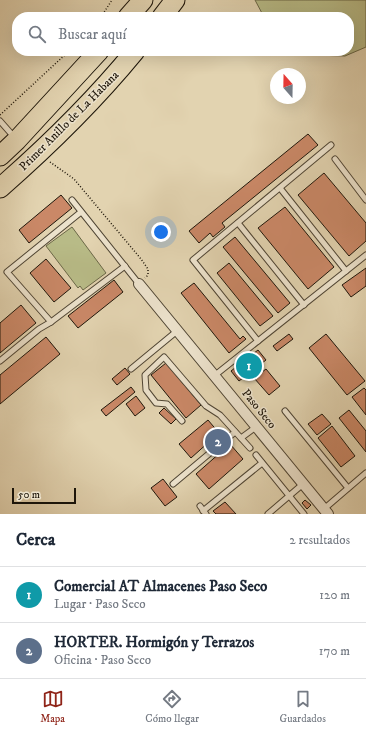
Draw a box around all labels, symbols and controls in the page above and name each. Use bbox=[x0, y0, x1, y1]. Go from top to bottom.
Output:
search box bbox=[12, 12, 354, 56]
icon: search bbox=[26, 23, 48, 45]
text: Buscar aquí bbox=[58, 25, 126, 44]
street label: Primer Anillo de La Habana bbox=[16, 67, 123, 174]
north arrow bbox=[270, 68, 306, 104]
your location bbox=[151, 222, 171, 242]
pin: 1 bbox=[236, 351, 262, 381]
street label: Paso Seco bbox=[238, 386, 280, 432]
pin: 2 bbox=[205, 427, 231, 457]
scale bar bbox=[12, 486, 76, 505]
text: 50 m bbox=[18, 488, 40, 502]
text: Cerca bbox=[16, 529, 55, 551]
text: 2 resultados bbox=[289, 532, 350, 548]
text: Comercial AT Almacenes Paso Seco bbox=[54, 577, 267, 596]
text: 1 bbox=[27, 587, 31, 603]
text: 120 m bbox=[319, 587, 350, 603]
text: Lugar · Paso Seco bbox=[54, 596, 146, 612]
text: HORTER. Hormigón y Terrazos bbox=[54, 633, 254, 652]
text: 2 bbox=[26, 643, 32, 659]
text: 170 m bbox=[319, 643, 350, 659]
text: Oficina · Paso Seco bbox=[54, 652, 151, 668]
tab: Mapa bbox=[40, 688, 65, 726]
tab: Cómo llegar bbox=[145, 688, 199, 726]
tab: Guardados bbox=[279, 688, 326, 726]

